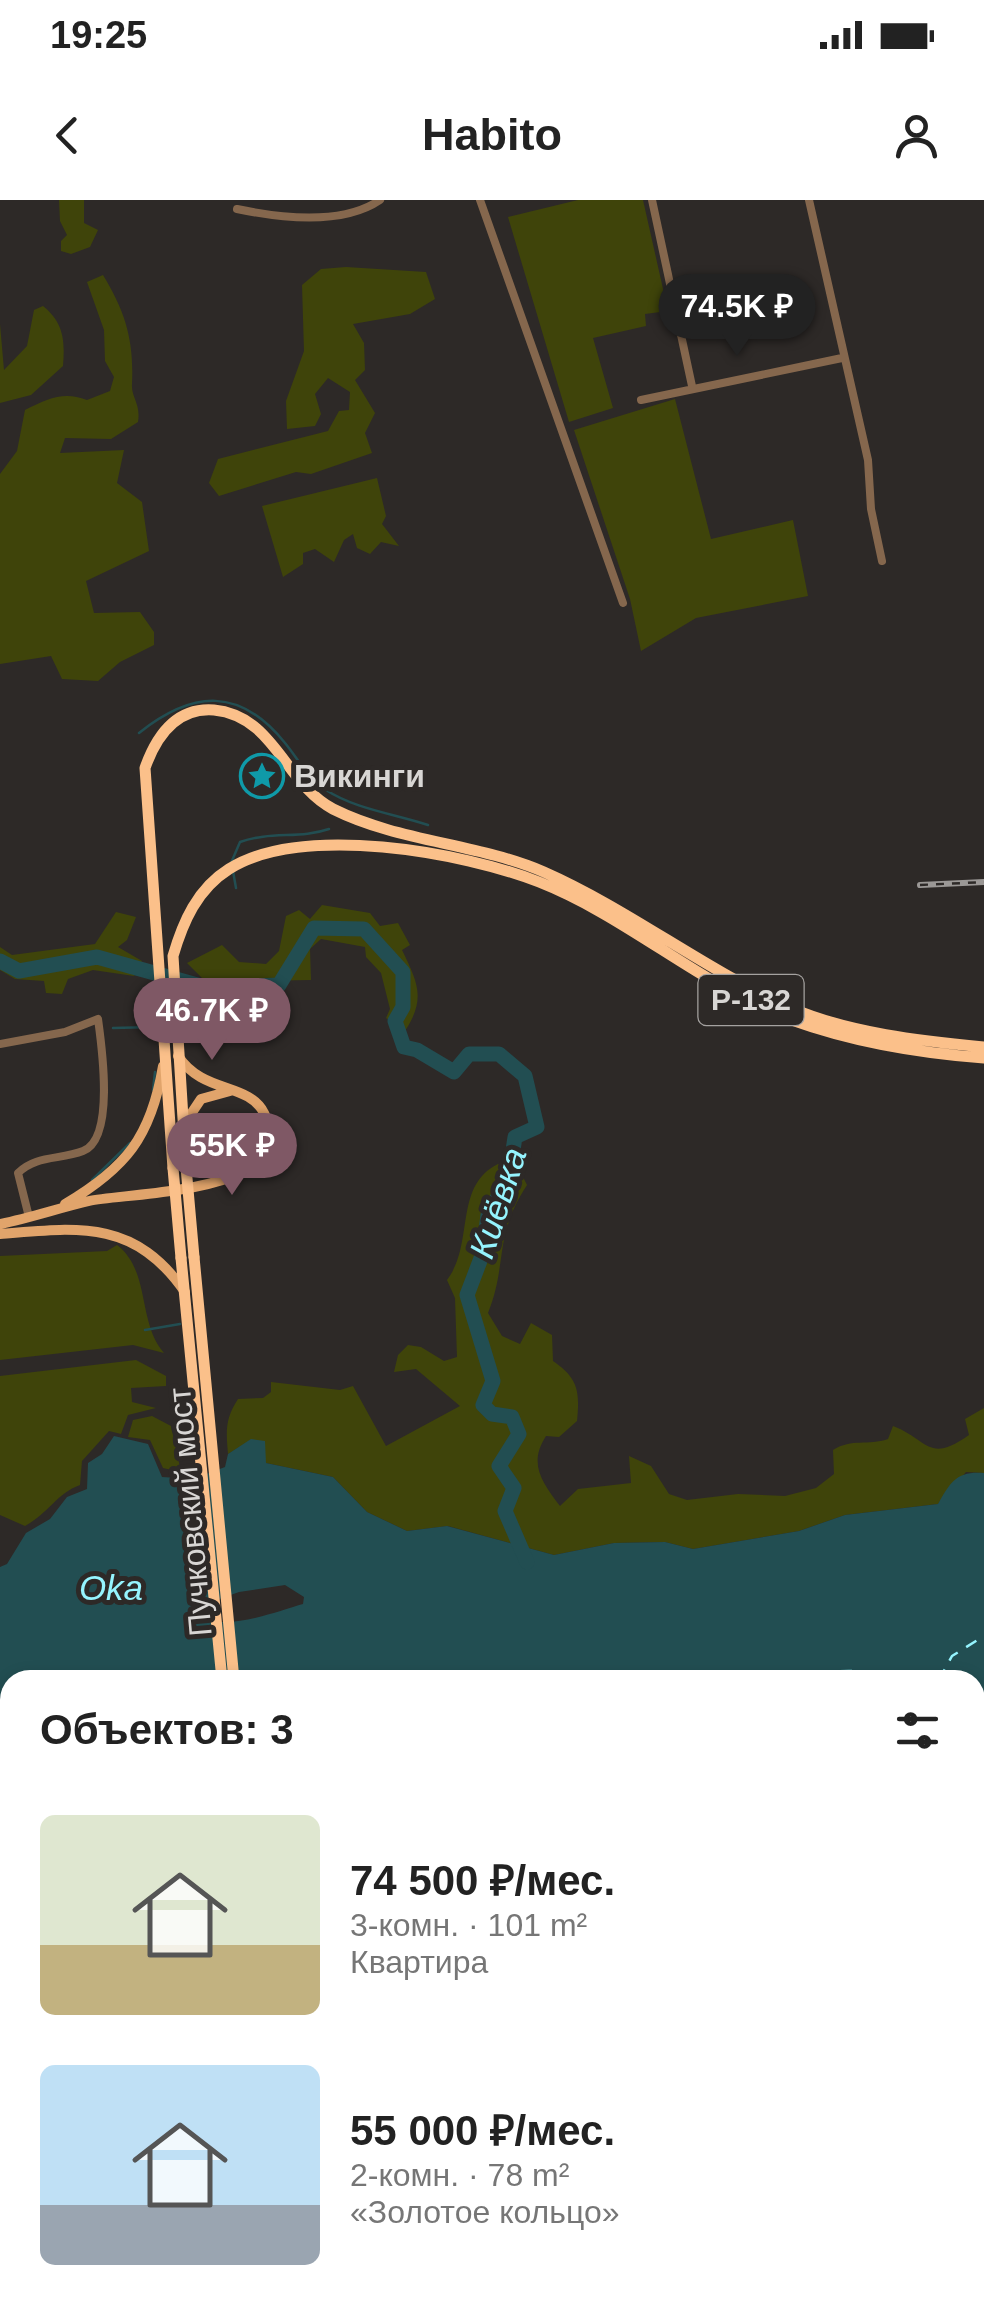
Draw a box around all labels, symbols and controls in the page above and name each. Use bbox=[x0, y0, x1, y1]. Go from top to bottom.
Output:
text: 19:25 bbox=[50, 14, 147, 56]
icon: back bbox=[40, 108, 95, 163]
icon: person bbox=[889, 108, 944, 163]
text: Habito bbox=[422, 109, 562, 160]
pin: 74.5K ₽ bbox=[645, 274, 829, 359]
text: 74.5K ₽ bbox=[681, 288, 793, 324]
place icon: Викинги bbox=[239, 753, 285, 799]
place label: Викинги bbox=[294, 758, 425, 794]
road number: Р-132 bbox=[698, 975, 804, 1025]
pin: 46.7K ₽ bbox=[120, 978, 304, 1063]
text: 46.7K ₽ bbox=[156, 992, 268, 1028]
pin: 55K ₽ bbox=[162, 1113, 302, 1198]
text: 55K ₽ bbox=[189, 1127, 275, 1163]
water label: Киёвка bbox=[461, 1143, 534, 1263]
street label: Пучковский мост bbox=[161, 1386, 219, 1638]
water label: Oka bbox=[79, 1568, 143, 1607]
icon: filters bbox=[890, 1703, 945, 1758]
text: Объектов: 3 bbox=[40, 1706, 294, 1753]
icon: home bbox=[120, 1855, 240, 1975]
text: 74 500 ₽/мес. bbox=[350, 1857, 615, 1904]
text: 3-комн. · 101 m² bbox=[350, 1907, 587, 1943]
text: Квартира bbox=[350, 1944, 488, 1980]
icon: home bbox=[120, 2105, 240, 2225]
text: 55 000 ₽/мес. bbox=[350, 2107, 615, 2154]
text: 2-комн. · 78 m² bbox=[350, 2157, 569, 2193]
text: «Золотое кольцо» bbox=[350, 2194, 619, 2230]

